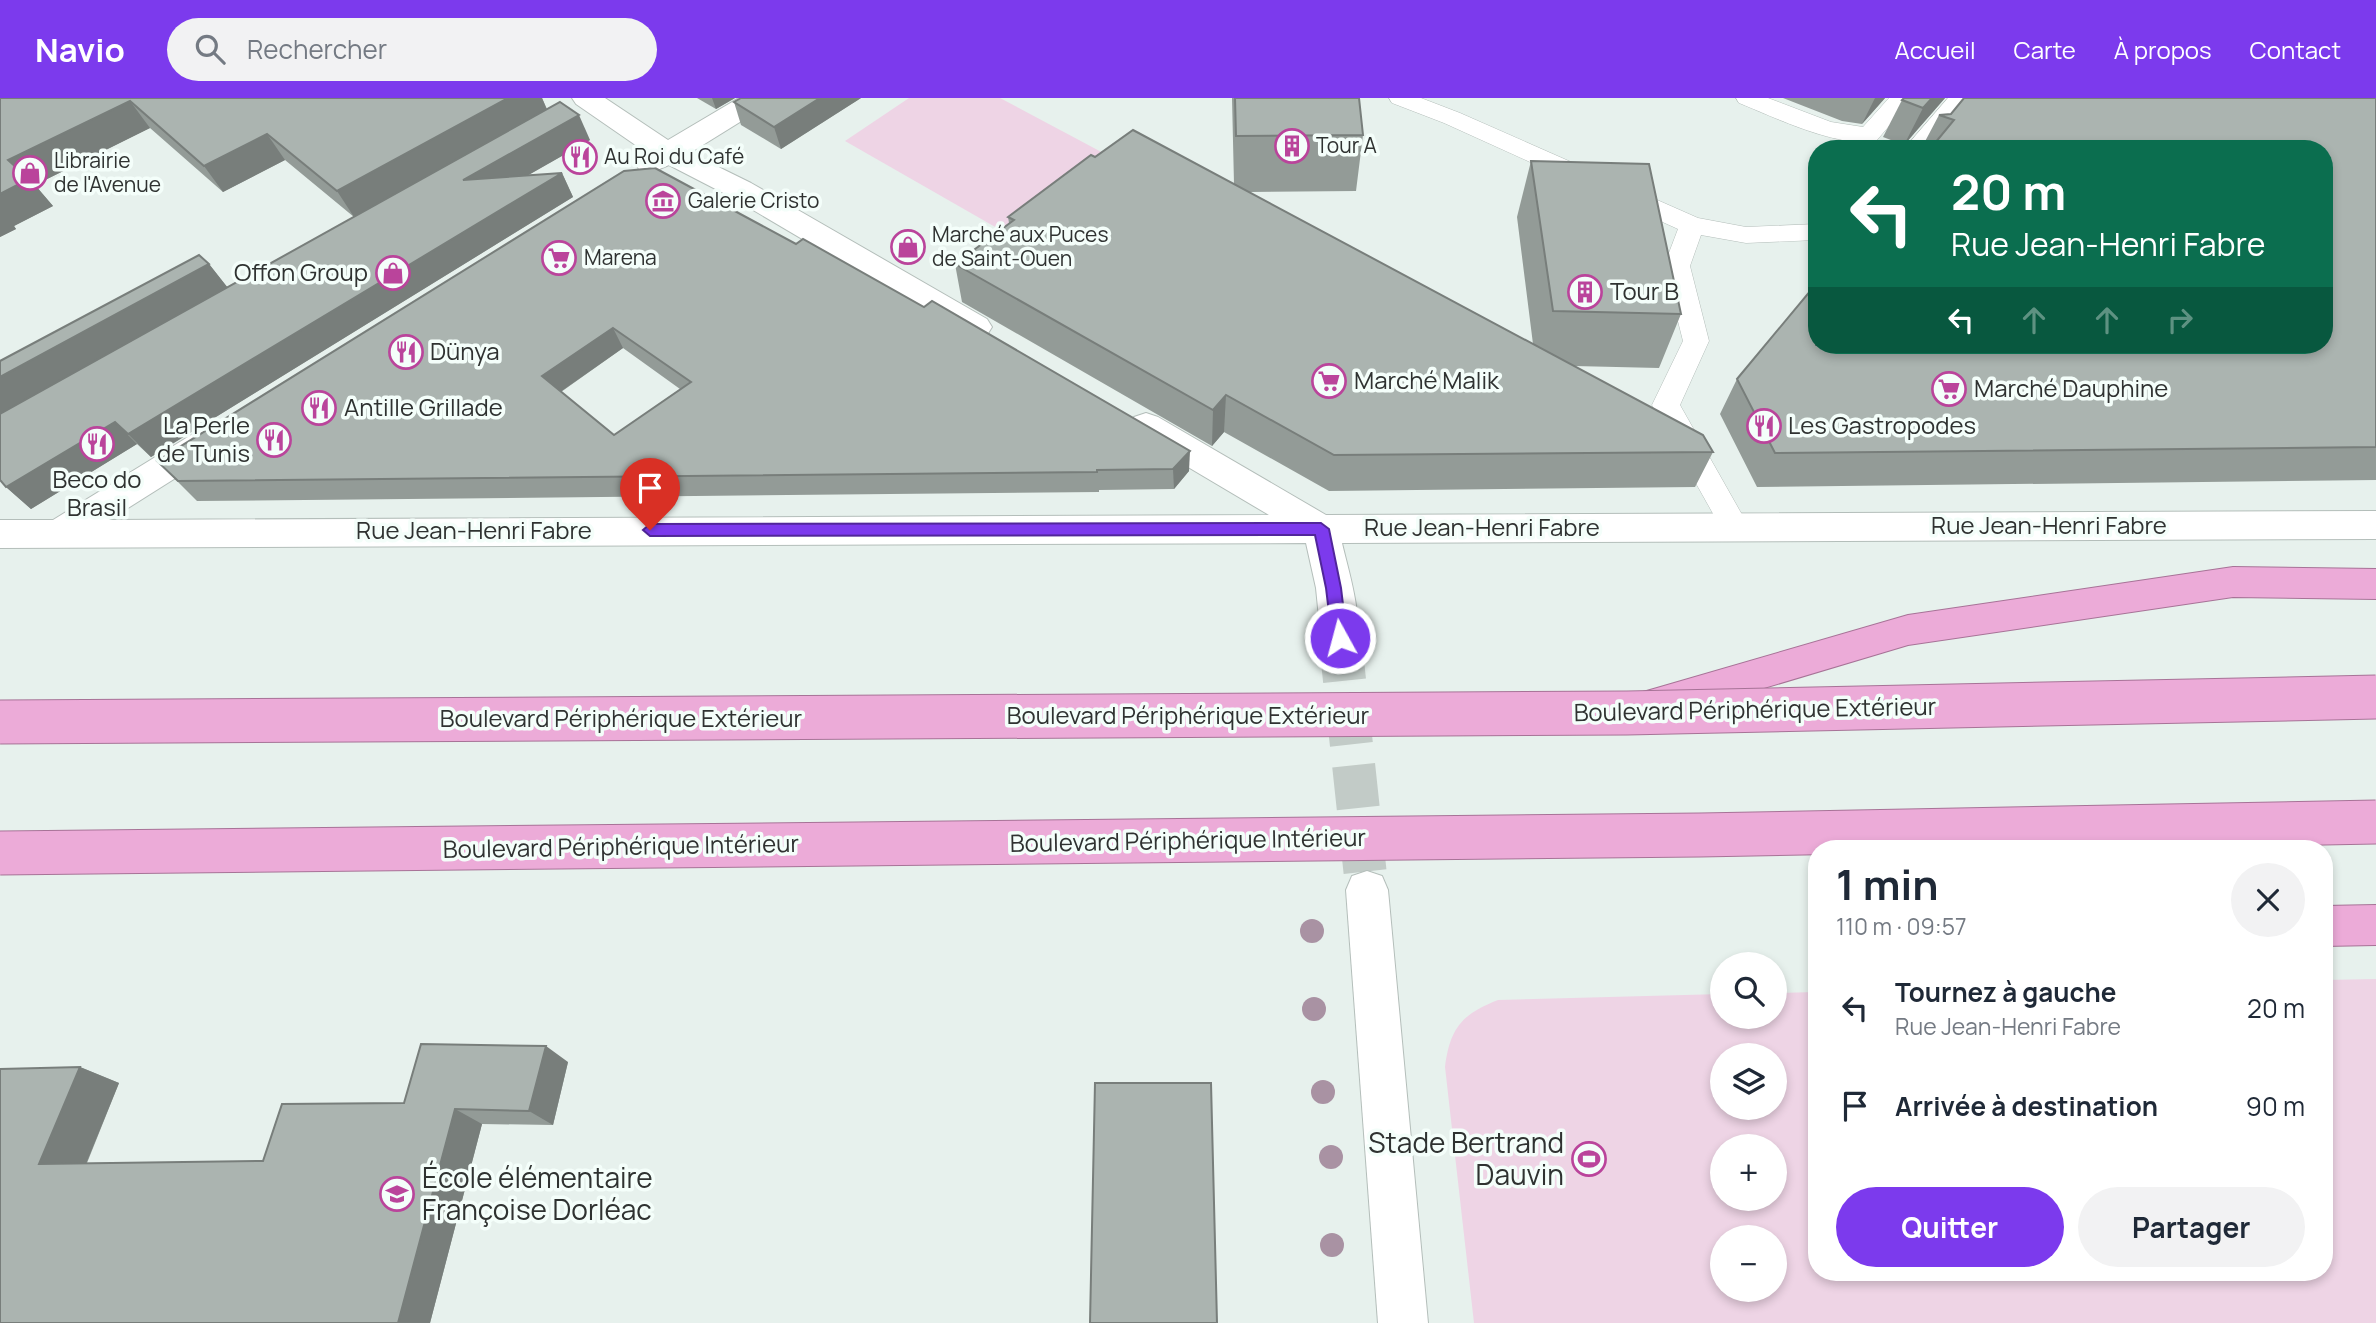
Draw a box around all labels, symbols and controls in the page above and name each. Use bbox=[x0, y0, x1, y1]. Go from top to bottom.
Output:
search box bbox=[167, 18, 657, 81]
text: Navio bbox=[35, 27, 125, 72]
icon: search bbox=[191, 30, 229, 68]
text: Rechercher bbox=[247, 31, 387, 67]
text: Accueil bbox=[1895, 33, 1975, 66]
text: Carte bbox=[2013, 33, 2076, 66]
text: À propos bbox=[2114, 33, 2212, 66]
text: Contact bbox=[2250, 33, 2341, 66]
building icon: Tour A bbox=[1273, 127, 1311, 165]
place label: Tour A bbox=[1316, 131, 1377, 159]
restaurant icon: Au Roi du Café bbox=[561, 138, 599, 176]
place label: Au Roi du Café bbox=[604, 142, 744, 170]
place label: Librairie de l'Avenue bbox=[54, 146, 161, 198]
shop icon: Librairie de l'Avenue bbox=[11, 154, 49, 192]
text: 20 m bbox=[1951, 158, 2066, 225]
icon: left bbox=[1836, 168, 1927, 259]
museum icon: Galerie Cristo bbox=[644, 182, 682, 220]
place label: Galerie Cristo bbox=[688, 186, 820, 214]
place label: Marché aux Puces de Saint-Ouen bbox=[932, 220, 1108, 272]
text: Rue Jean-Henri Fabre bbox=[1951, 222, 2265, 266]
shop icon: Marché aux Puces de Saint-Ouen bbox=[889, 228, 927, 266]
supermarket icon: Marena bbox=[540, 239, 578, 277]
place label: Marena bbox=[584, 243, 657, 271]
shop icon: Offon Group bbox=[374, 254, 412, 292]
place label: Offon Group bbox=[234, 255, 368, 288]
building icon: Tour B bbox=[1566, 273, 1604, 311]
place label: Tour B bbox=[1610, 274, 1679, 307]
icon: left bbox=[1942, 301, 1980, 339]
icon: ahead bbox=[2015, 301, 2053, 339]
icon: ahead bbox=[2088, 301, 2126, 339]
icon: right bbox=[2161, 301, 2199, 339]
restaurant icon: Dünya bbox=[387, 333, 425, 371]
place label: Dünya bbox=[430, 334, 500, 367]
supermarket icon: Marché Malik bbox=[1310, 362, 1348, 400]
place label: Marché Malik bbox=[1354, 363, 1500, 396]
supermarket icon: Marché Dauphine bbox=[1930, 370, 1968, 408]
place label: Marché Dauphine bbox=[1974, 371, 2168, 404]
restaurant icon: Antille Grillade bbox=[300, 389, 338, 427]
place label: Antille Grillade bbox=[344, 390, 503, 423]
restaurant icon: Les Gastropodes bbox=[1745, 407, 1783, 445]
place label: La Perle de Tunis bbox=[157, 408, 250, 469]
place label: Les Gastropodes bbox=[1788, 408, 1976, 441]
restaurant icon: La Perle de Tunis bbox=[255, 421, 293, 459]
restaurant icon: Beco do Brasil bbox=[78, 425, 116, 463]
pin bbox=[620, 458, 680, 530]
place label: Beco do Brasil bbox=[52, 462, 142, 523]
icon: arrive bbox=[631, 469, 669, 507]
street label: Rue Jean-Henri Fabre bbox=[1931, 508, 2167, 541]
street label: Rue Jean-Henri Fabre bbox=[1364, 510, 1600, 543]
street label: Rue Jean-Henri Fabre bbox=[356, 513, 592, 546]
position arrow bbox=[1303, 601, 1377, 675]
street label: Boulevard Périphérique Extérieur bbox=[1573, 689, 1937, 728]
street label: Boulevard Périphérique Extérieur bbox=[1007, 698, 1370, 731]
street label: Boulevard Périphérique Extérieur bbox=[440, 701, 803, 734]
street label: Boulevard Périphérique Intérieur bbox=[1010, 820, 1367, 859]
street label: Boulevard Périphérique Intérieur bbox=[443, 826, 800, 865]
text: 1 min bbox=[1836, 855, 1939, 913]
button: close bbox=[2231, 863, 2305, 937]
text: 110 m · 09:57 bbox=[1836, 910, 1967, 942]
map controls bbox=[1710, 952, 1787, 1302]
button: search bbox=[1710, 952, 1787, 1029]
text: Tournez à gauche bbox=[1895, 974, 2116, 1010]
icon: left bbox=[1836, 989, 1874, 1027]
text: 20 m bbox=[2247, 990, 2305, 1026]
text: Rue Jean-Henri Fabre bbox=[1895, 1010, 2121, 1042]
button: layers bbox=[1710, 1043, 1787, 1120]
icon: arrive bbox=[1836, 1087, 1874, 1125]
text: Arrivée à destination bbox=[1895, 1088, 2158, 1124]
text: 90 m bbox=[2246, 1088, 2305, 1124]
place label: Stade Bertrand Dauvin bbox=[1368, 1123, 1564, 1193]
button: + bbox=[1710, 1134, 1787, 1211]
sports icon: Stade Bertrand Dauvin bbox=[1570, 1140, 1608, 1178]
place label: École élémentaire Françoise Dorléac bbox=[422, 1158, 653, 1228]
school or university icon: École élémentaire Françoise Dorléac bbox=[378, 1175, 416, 1213]
button: Quitter bbox=[1836, 1187, 2064, 1267]
button: Partager bbox=[2078, 1187, 2305, 1267]
button: − bbox=[1710, 1225, 1787, 1302]

